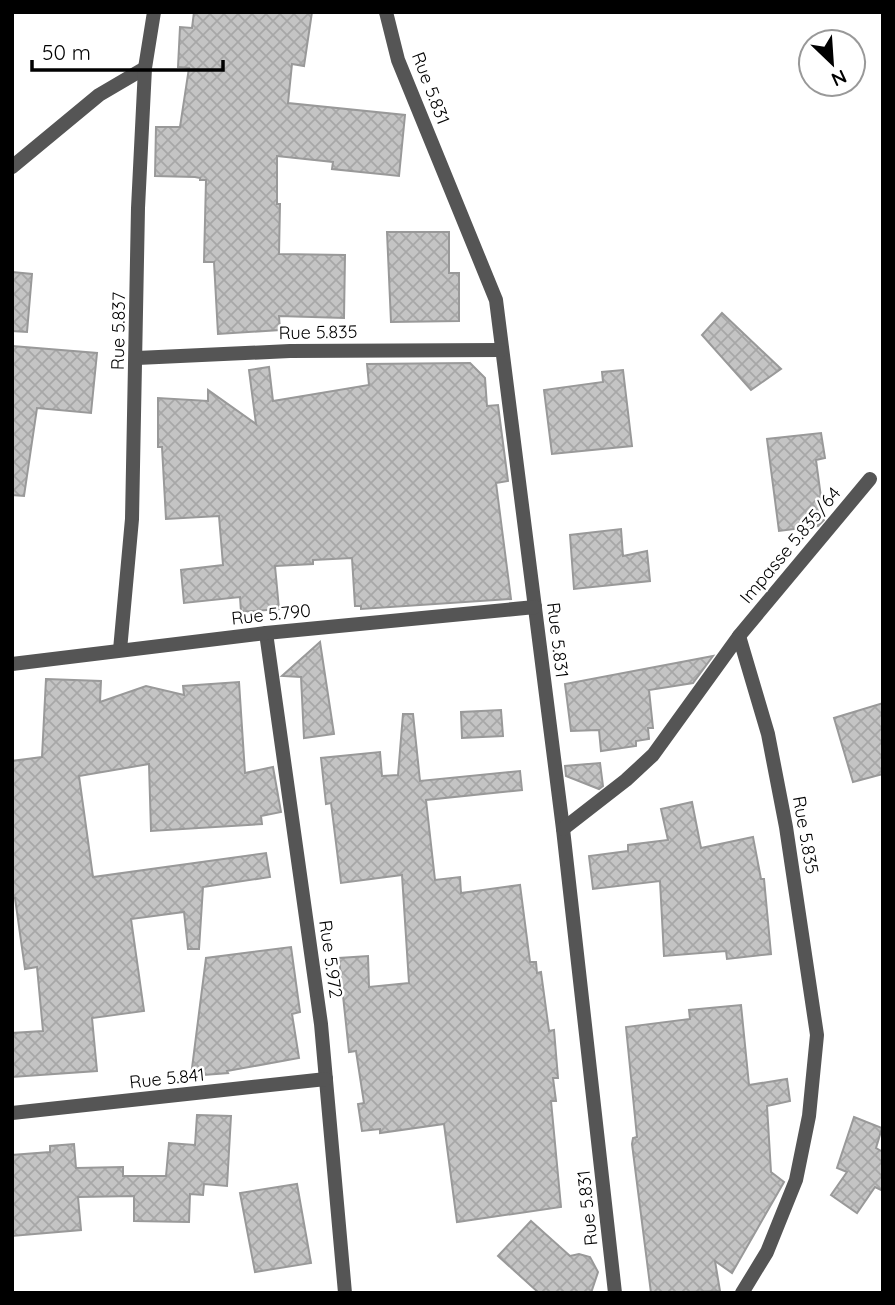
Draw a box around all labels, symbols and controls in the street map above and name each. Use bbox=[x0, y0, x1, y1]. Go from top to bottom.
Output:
scale bar bbox=[32, 28, 222, 72]
north arrow bbox=[797, 28, 867, 98]
text: 50 m bbox=[42, 39, 91, 65]
street label: Rue 5.831 bbox=[407, 49, 455, 127]
text: N bbox=[828, 65, 851, 92]
street label: Rue 5.837 bbox=[106, 292, 130, 370]
street label: Rue 5.835 bbox=[278, 320, 358, 344]
street label: Impasse 5.835/64 bbox=[735, 482, 845, 608]
street label: Rue 5.790 bbox=[230, 598, 312, 630]
street label: Rue 5.831 bbox=[542, 601, 574, 679]
street label: Rue 5.835 bbox=[788, 794, 824, 876]
street label: Rue 5.972 bbox=[314, 919, 348, 1000]
street label: Rue 5.841 bbox=[128, 1063, 206, 1093]
street label: Rue 5.831 bbox=[572, 1169, 602, 1247]

